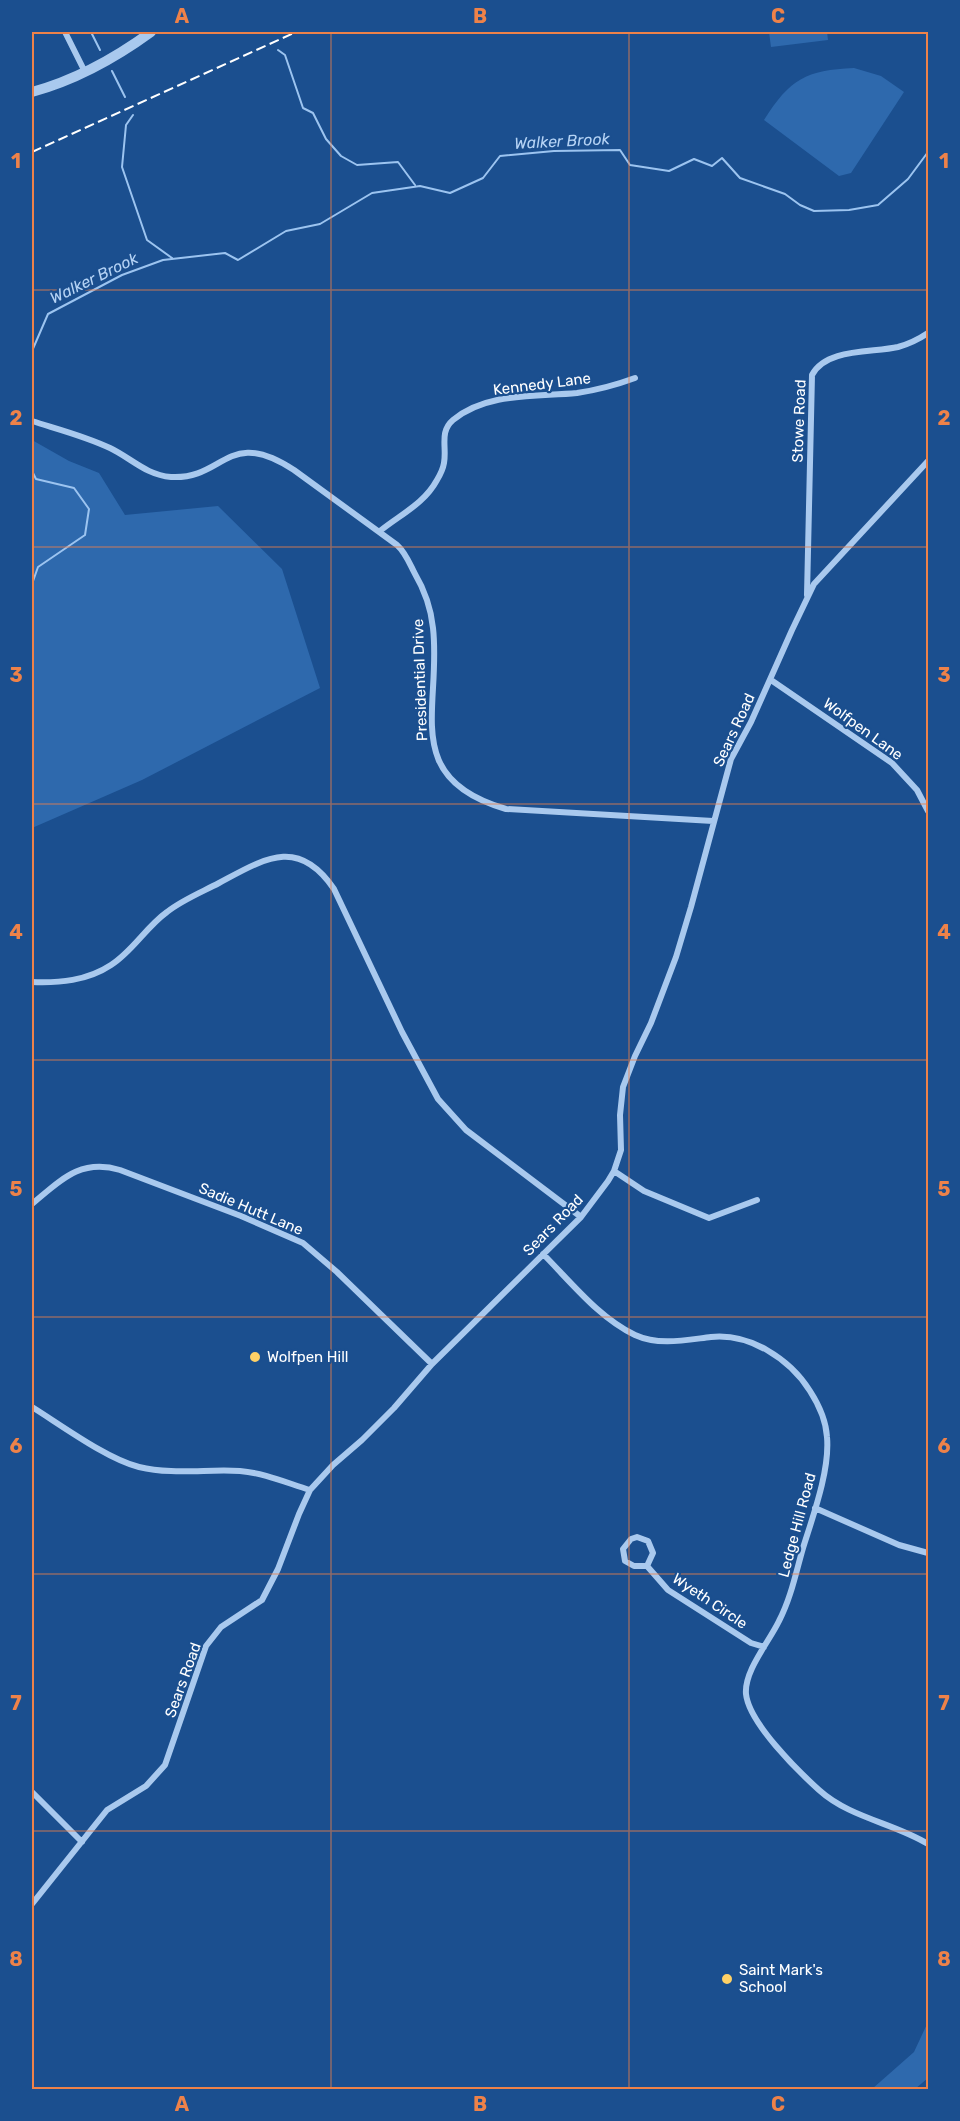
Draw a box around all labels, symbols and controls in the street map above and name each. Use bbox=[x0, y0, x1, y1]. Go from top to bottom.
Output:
text: A bbox=[175, 4, 190, 28]
text: B bbox=[473, 4, 487, 28]
text: C bbox=[771, 4, 785, 28]
water label: Walker Brook bbox=[514, 129, 611, 153]
text: 1 bbox=[11, 149, 21, 173]
text: 1 bbox=[939, 149, 949, 173]
water label: Walker Brook bbox=[47, 248, 142, 308]
street label: Kennedy Lane bbox=[492, 369, 592, 399]
street label: Stowe Road bbox=[789, 379, 809, 463]
text: 2 bbox=[10, 406, 23, 430]
text: 2 bbox=[938, 406, 951, 430]
street label: Presidential Drive bbox=[409, 619, 431, 741]
text: 3 bbox=[9, 663, 23, 687]
text: 3 bbox=[937, 663, 951, 687]
street label: Sears Road bbox=[709, 691, 759, 769]
street label: Wolfpen Lane bbox=[820, 694, 906, 764]
text: 4 bbox=[9, 920, 23, 944]
text: 4 bbox=[937, 920, 951, 944]
text: 5 bbox=[10, 1177, 23, 1201]
text: 5 bbox=[938, 1177, 951, 1201]
street label: Sadie Hutt Lane bbox=[196, 1179, 306, 1239]
street label: Sears Road bbox=[519, 1190, 587, 1260]
place label: Wolfpen Hill bbox=[267, 1348, 348, 1366]
marker: Wolfpen Hill bbox=[248, 1350, 262, 1364]
text: 6 bbox=[9, 1434, 23, 1458]
text: 6 bbox=[937, 1434, 951, 1458]
street label: Ledge Hill Road bbox=[774, 1471, 820, 1579]
street label: Wyeth Circle bbox=[669, 1569, 751, 1633]
street label: Sears Road bbox=[161, 1640, 205, 1720]
text: 7 bbox=[10, 1691, 22, 1715]
text: 7 bbox=[938, 1691, 950, 1715]
text: 8 bbox=[9, 1947, 23, 1971]
text: 8 bbox=[937, 1947, 951, 1971]
place label: Saint Mark's School bbox=[739, 1961, 823, 1996]
marker: Saint Mark's School bbox=[720, 1972, 734, 1986]
text: A bbox=[175, 2092, 190, 2116]
text: B bbox=[473, 2092, 487, 2116]
text: C bbox=[771, 2092, 785, 2116]

